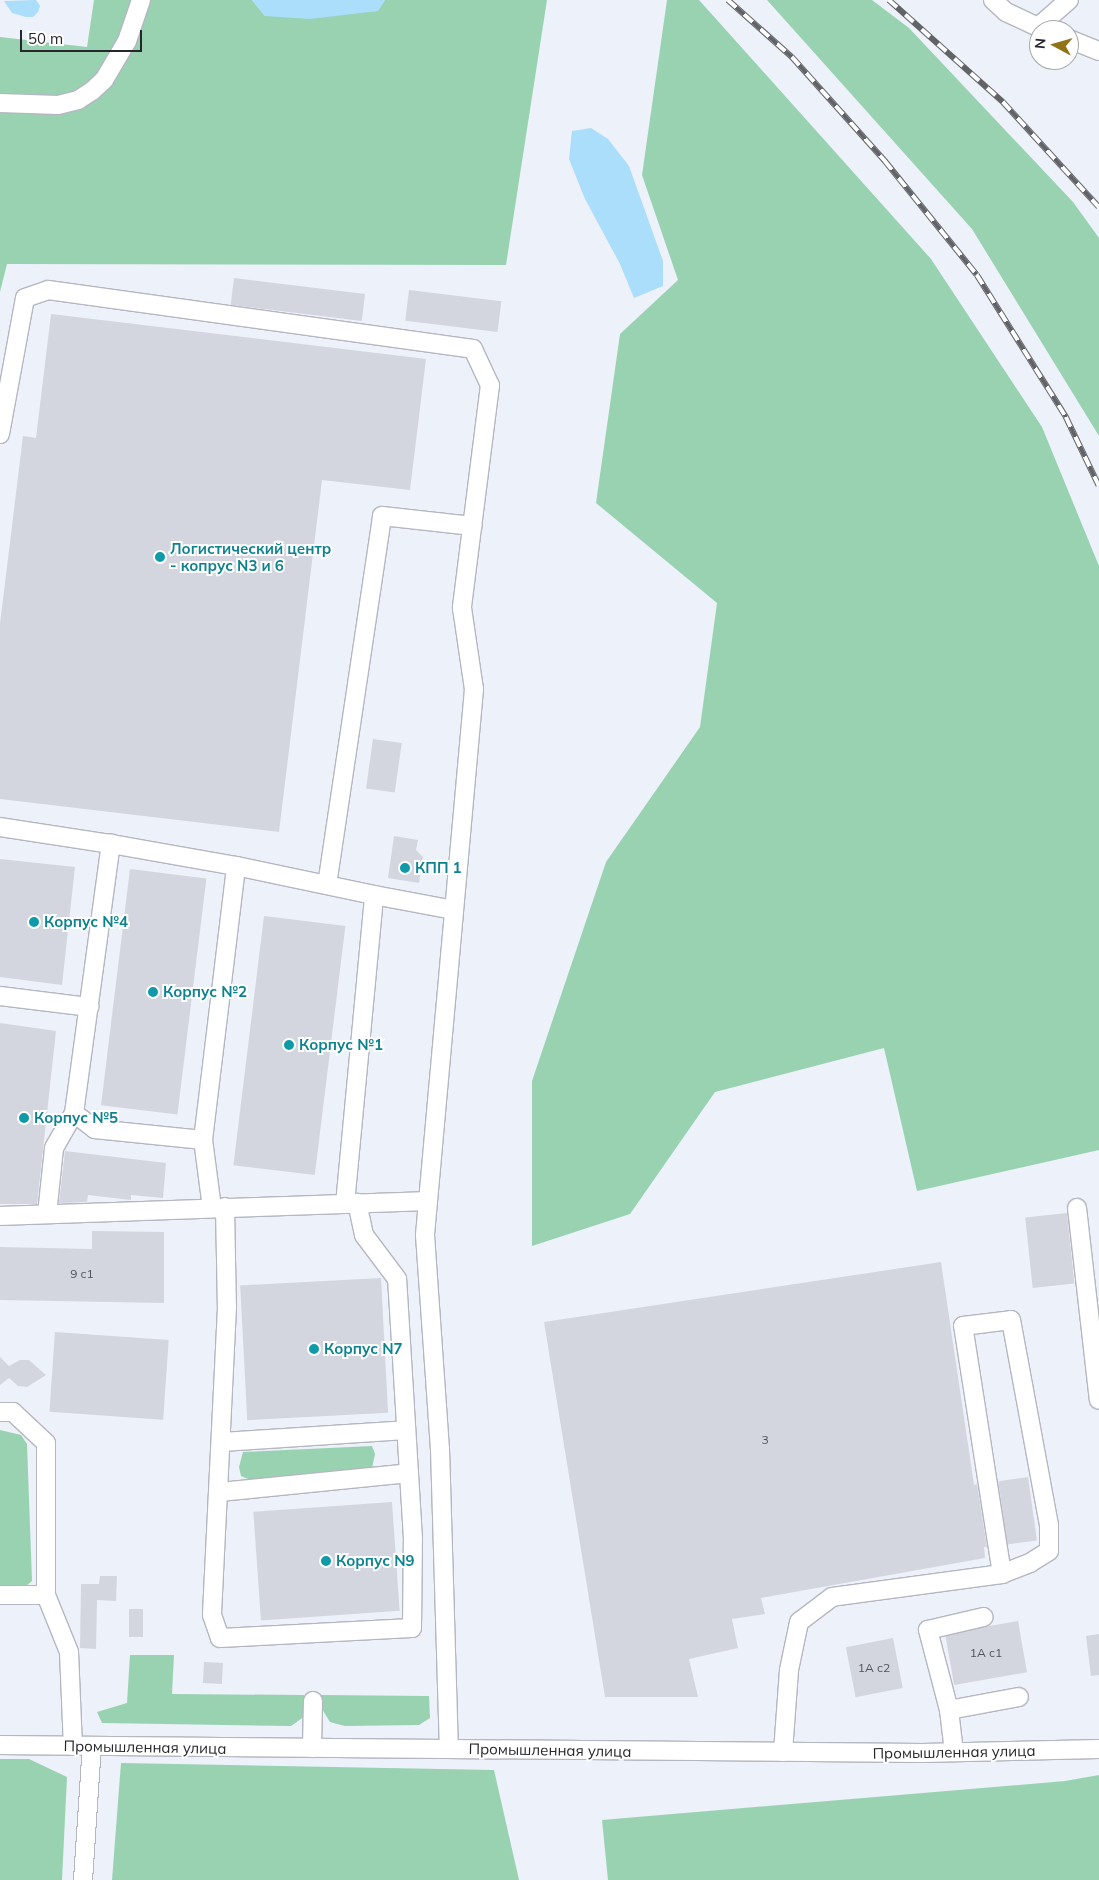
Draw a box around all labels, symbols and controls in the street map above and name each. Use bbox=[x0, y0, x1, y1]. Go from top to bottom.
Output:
scale bar bbox=[22, 20, 145, 52]
north arrow bbox=[1029, 20, 1079, 70]
text: 50 m bbox=[28, 29, 63, 48]
text: N bbox=[1031, 37, 1050, 50]
place label: Логистический центр - копрус N3 и 6 bbox=[170, 539, 331, 574]
marker: Логистический центр - копрус N3 и 6 bbox=[154, 551, 166, 563]
place label: КПП 1 bbox=[415, 859, 462, 877]
marker: КПП 1 bbox=[399, 862, 411, 874]
place label: Корпус №4 bbox=[44, 913, 128, 931]
marker: Корпус №4 bbox=[28, 916, 40, 928]
place label: Корпус №2 bbox=[163, 983, 247, 1001]
marker: Корпус №2 bbox=[147, 986, 159, 998]
place label: Корпус №1 bbox=[299, 1036, 383, 1054]
marker: Корпус №1 bbox=[283, 1039, 295, 1051]
place label: Корпус №5 bbox=[34, 1109, 118, 1127]
marker: Корпус №5 bbox=[18, 1112, 30, 1124]
house number: 9 с1 bbox=[70, 1267, 94, 1281]
place label: Корпус N7 bbox=[324, 1340, 402, 1358]
marker: Корпус N7 bbox=[308, 1343, 320, 1355]
house number: 3 bbox=[761, 1433, 769, 1447]
place label: Корпус N9 bbox=[336, 1552, 414, 1570]
marker: Корпус N9 bbox=[320, 1555, 332, 1567]
house number: 1А с1 bbox=[970, 1646, 1002, 1660]
house number: 1А с2 bbox=[858, 1661, 890, 1675]
street label: Промышленная улица bbox=[63, 1737, 227, 1757]
street label: Промышленная улица bbox=[468, 1740, 632, 1760]
street label: Промышленная улица bbox=[872, 1742, 1036, 1762]

